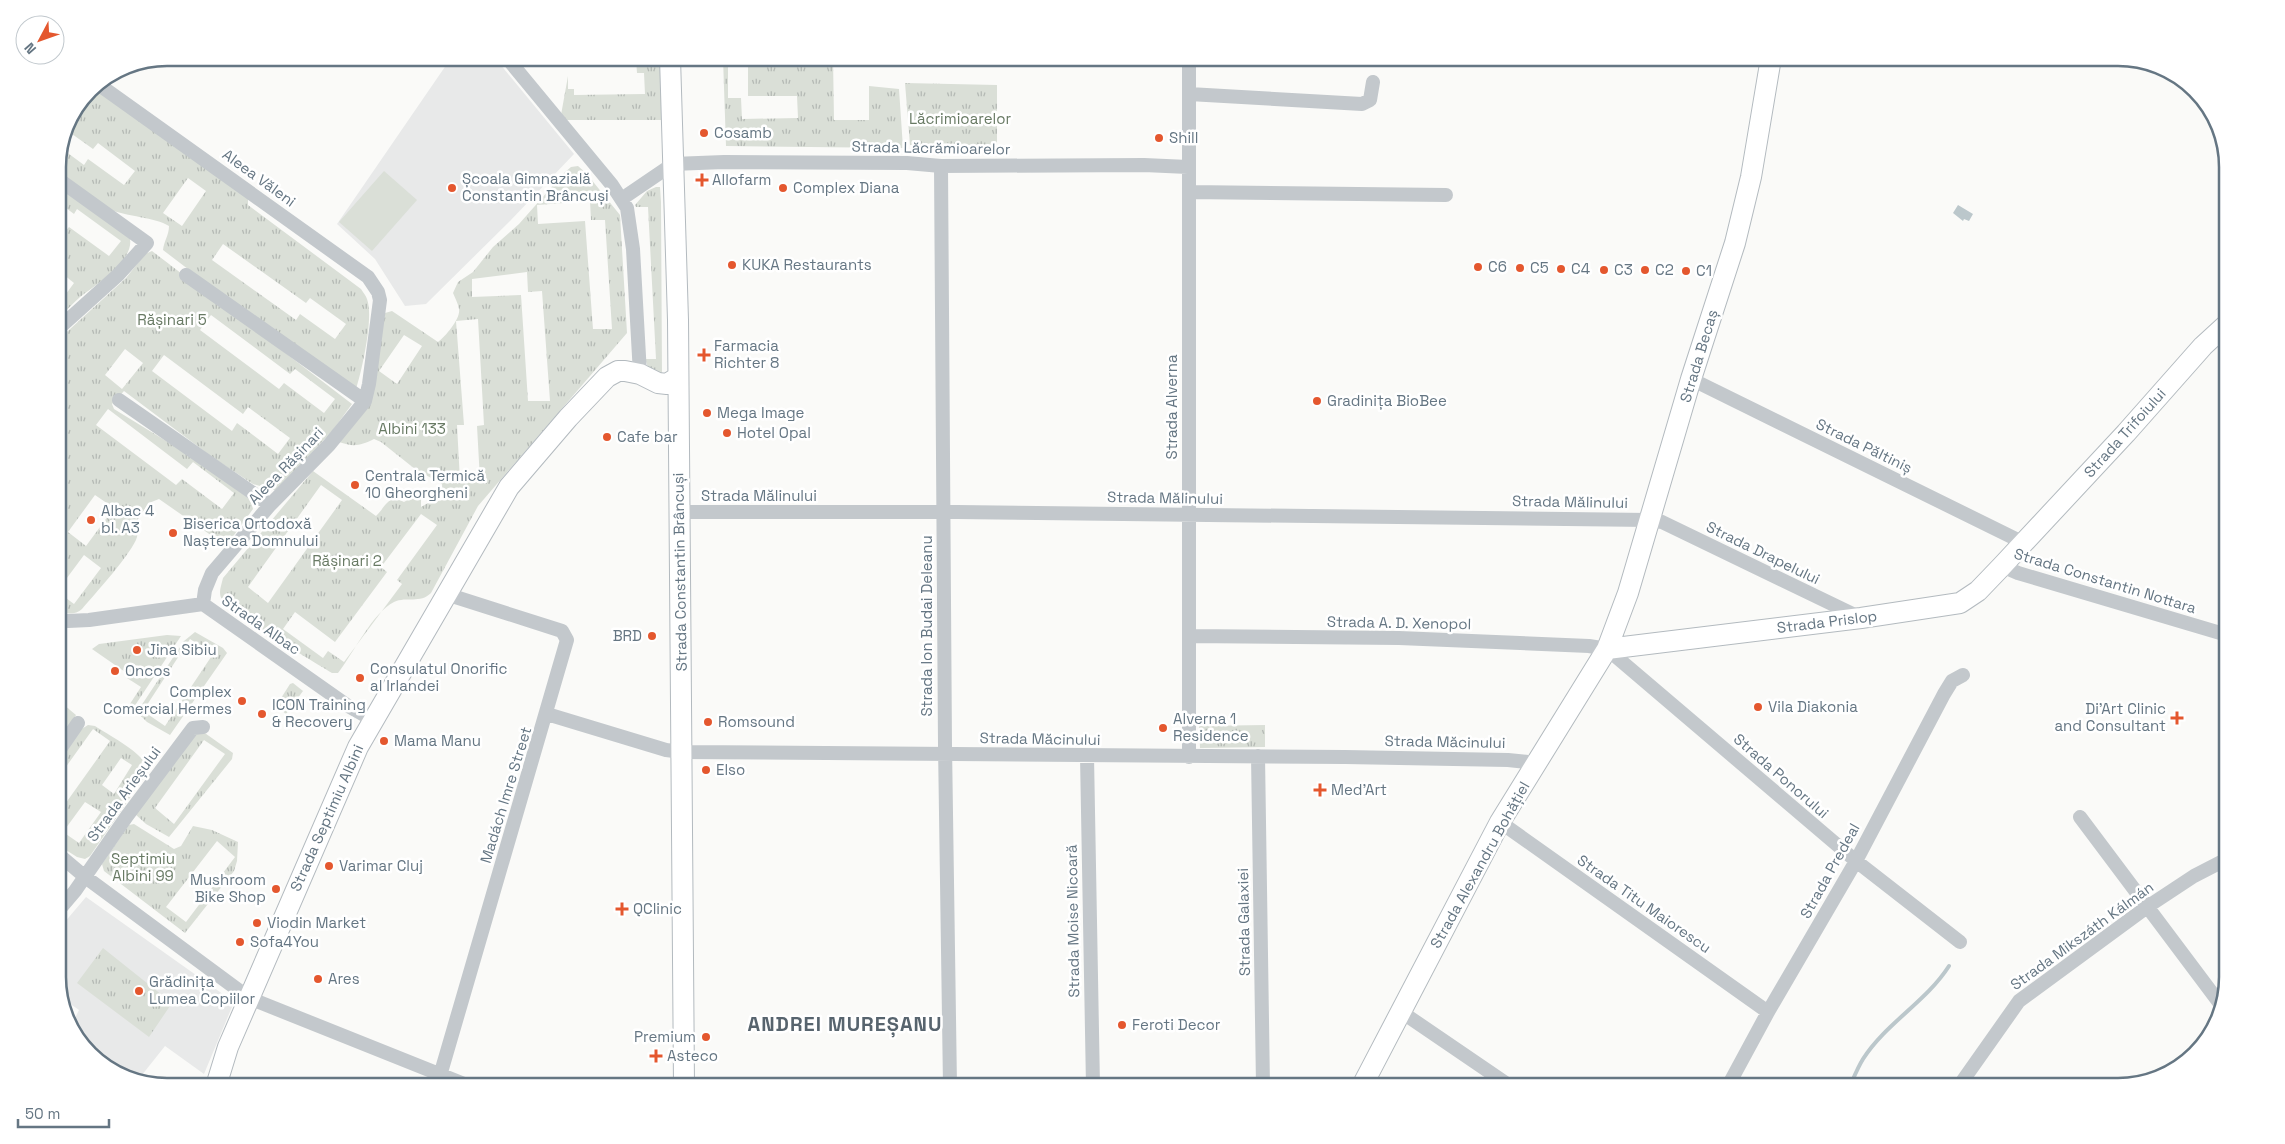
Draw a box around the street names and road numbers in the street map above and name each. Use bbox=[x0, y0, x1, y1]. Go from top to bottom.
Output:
street label: Strada Lăcrămioarelor bbox=[851, 137, 1011, 158]
street label: Aleea Văleni bbox=[219, 145, 300, 211]
street label: Strada Becaș bbox=[1675, 307, 1722, 405]
street label: Strada Alverna bbox=[1162, 354, 1181, 460]
street label: Strada Trifoiului bbox=[2080, 384, 2170, 481]
street label: Strada Păltiniș bbox=[1813, 414, 1915, 477]
street label: Aleea Rășinari bbox=[244, 423, 327, 508]
street label: Strada Constantin Brâncuși bbox=[668, 472, 691, 672]
street label: Strada Mălinului bbox=[701, 486, 817, 505]
street label: Strada Mălinului bbox=[1107, 487, 1223, 508]
street label: Strada Mălinului bbox=[1512, 491, 1628, 512]
street label: Strada Drapelului bbox=[1703, 517, 1823, 588]
street label: Strada Ion Budai Deleanu bbox=[917, 535, 936, 717]
street label: Strada Constantin Nottara bbox=[2012, 544, 2199, 617]
street label: Strada Albac bbox=[218, 590, 304, 659]
street label: Strada Prislop bbox=[1776, 606, 1878, 637]
street label: Strada A. D. Xenopol bbox=[1327, 612, 1471, 633]
street label: Madách Imre Street bbox=[476, 724, 535, 866]
street label: Strada Măcinului bbox=[979, 728, 1101, 749]
street label: Strada Ponorului bbox=[1730, 729, 1833, 822]
street label: Strada Măcinului bbox=[1384, 731, 1506, 752]
street label: Strada Septimiu Albini bbox=[286, 741, 368, 894]
street label: Strada Arieșului bbox=[83, 742, 165, 845]
street label: Strada Alexandru Bohățiel bbox=[1426, 778, 1533, 952]
street label: Strada Predeal bbox=[1796, 820, 1864, 922]
street label: Strada Moise Nicoară bbox=[1062, 844, 1083, 998]
street label: Strada Titu Maiorescu bbox=[1574, 850, 1715, 957]
street label: Strada Galaxiei bbox=[1233, 868, 1254, 976]
street label: Strada Mikszáth Kálmán bbox=[2006, 877, 2157, 994]

